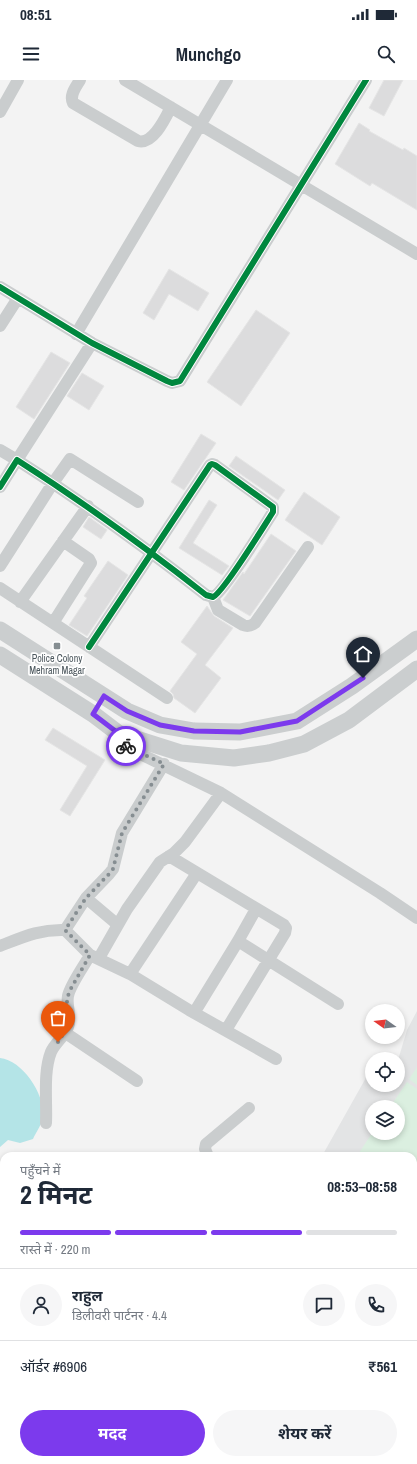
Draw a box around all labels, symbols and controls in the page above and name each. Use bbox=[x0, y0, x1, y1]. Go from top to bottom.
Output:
text: 08:51 bbox=[20, 4, 51, 25]
text: Munchgo bbox=[176, 42, 241, 67]
icon: menu bbox=[20, 43, 42, 65]
icon: search bbox=[375, 43, 397, 65]
pin bbox=[346, 637, 380, 678]
marker: Police Colony Mehram Magar bbox=[52, 641, 62, 651]
icon: home bbox=[352, 643, 374, 665]
place label: Police Colony Mehram Magar bbox=[29, 652, 85, 677]
courier bbox=[106, 726, 146, 766]
icon: bike bbox=[115, 735, 137, 757]
pin bbox=[41, 1001, 75, 1042]
north arrow bbox=[365, 1004, 405, 1044]
map controls bbox=[365, 1004, 405, 1140]
icon: bag bbox=[47, 1007, 69, 1029]
button: locate bbox=[365, 1052, 405, 1092]
button: layers bbox=[365, 1100, 405, 1140]
text: पहुँचने में bbox=[20, 1162, 61, 1179]
text: 08:53–08:58 bbox=[327, 1176, 397, 1197]
text: 2 मिनट bbox=[20, 1177, 92, 1212]
text: रास्ते में · 220 m bbox=[20, 1241, 90, 1258]
button: person bbox=[20, 1284, 62, 1326]
button: chat bbox=[303, 1284, 345, 1326]
button: phone bbox=[355, 1284, 397, 1326]
text: राहुल bbox=[72, 1285, 103, 1306]
text: डिलीवरी पार्टनर · 4.4 bbox=[72, 1307, 167, 1324]
text: ऑर्डर #6906 bbox=[20, 1356, 87, 1377]
text: ₹561 bbox=[368, 1356, 397, 1377]
button: मदद bbox=[20, 1410, 205, 1456]
button: शेयर करें bbox=[213, 1410, 397, 1456]

